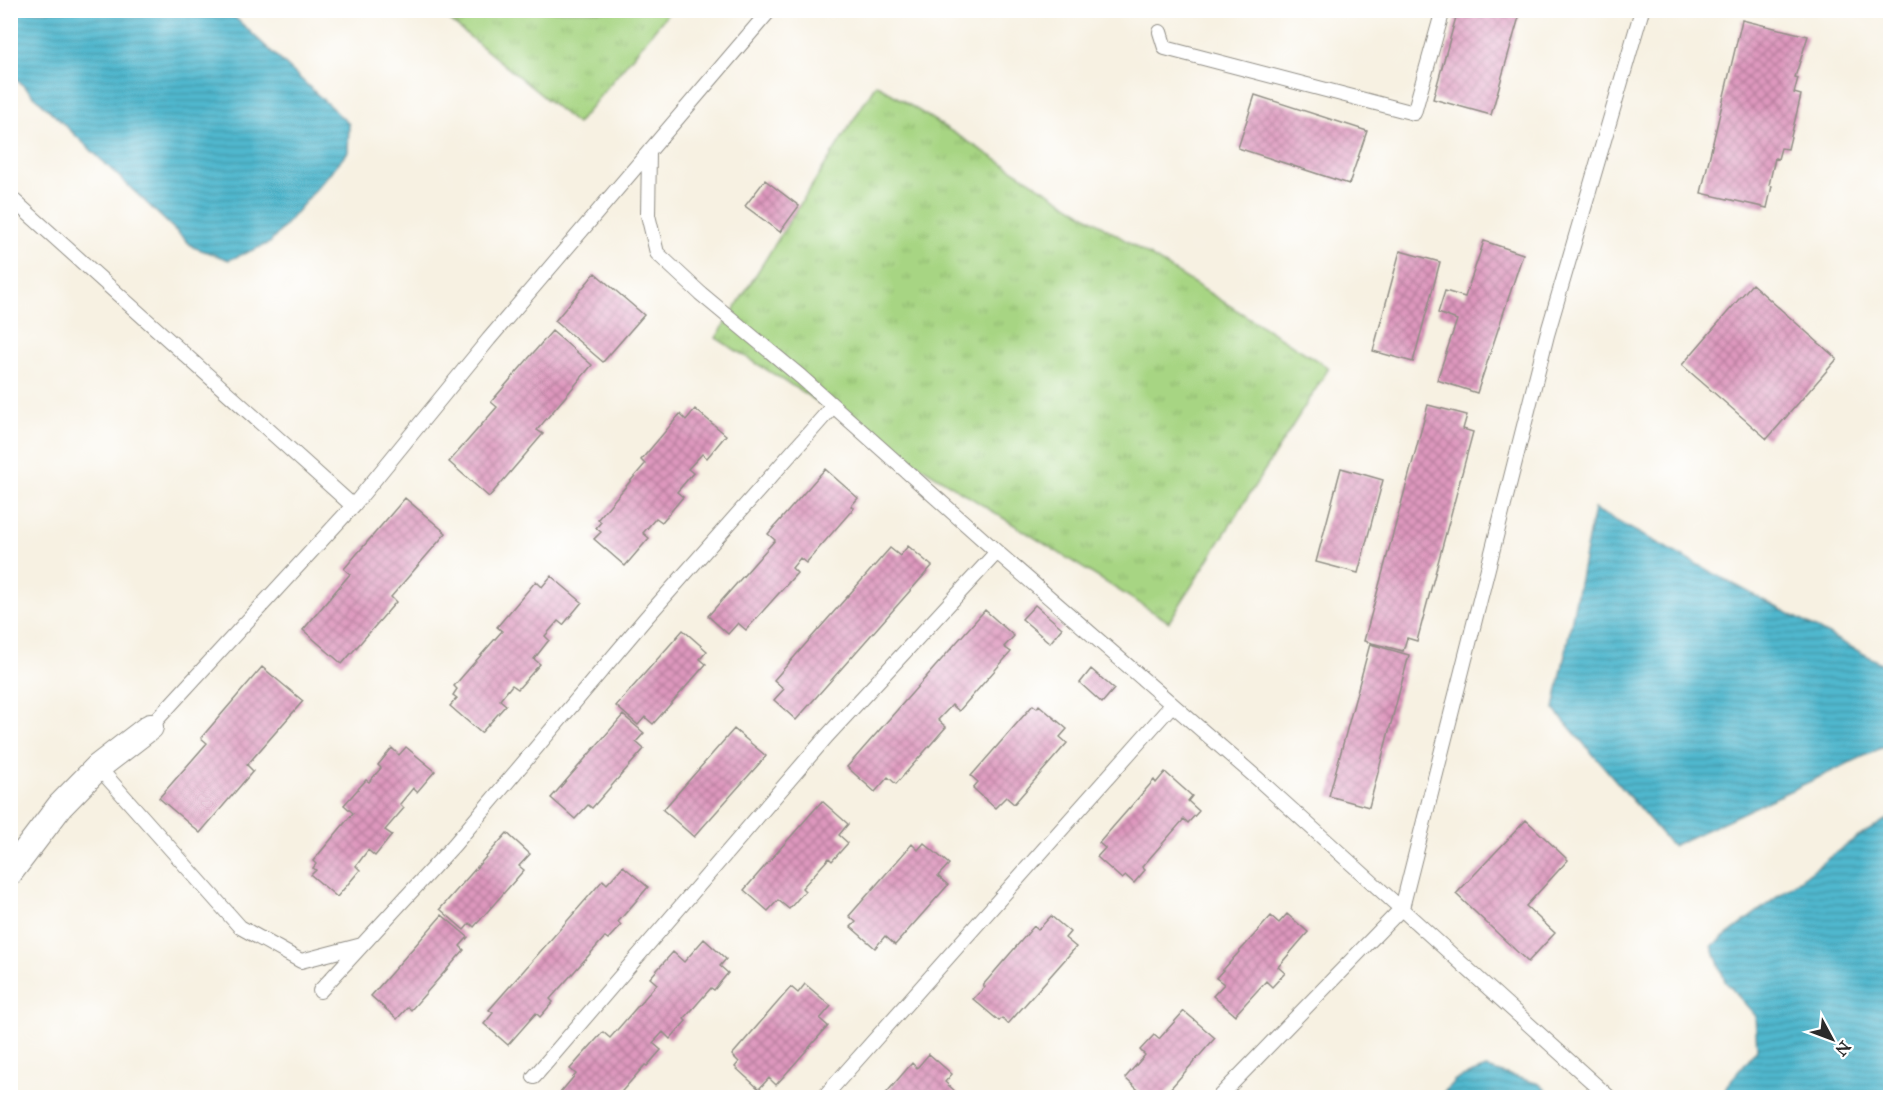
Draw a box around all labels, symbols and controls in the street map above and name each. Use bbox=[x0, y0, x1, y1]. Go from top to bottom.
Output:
north arrow bbox=[1802, 1009, 1862, 1069]
text: N bbox=[1831, 1037, 1855, 1060]

